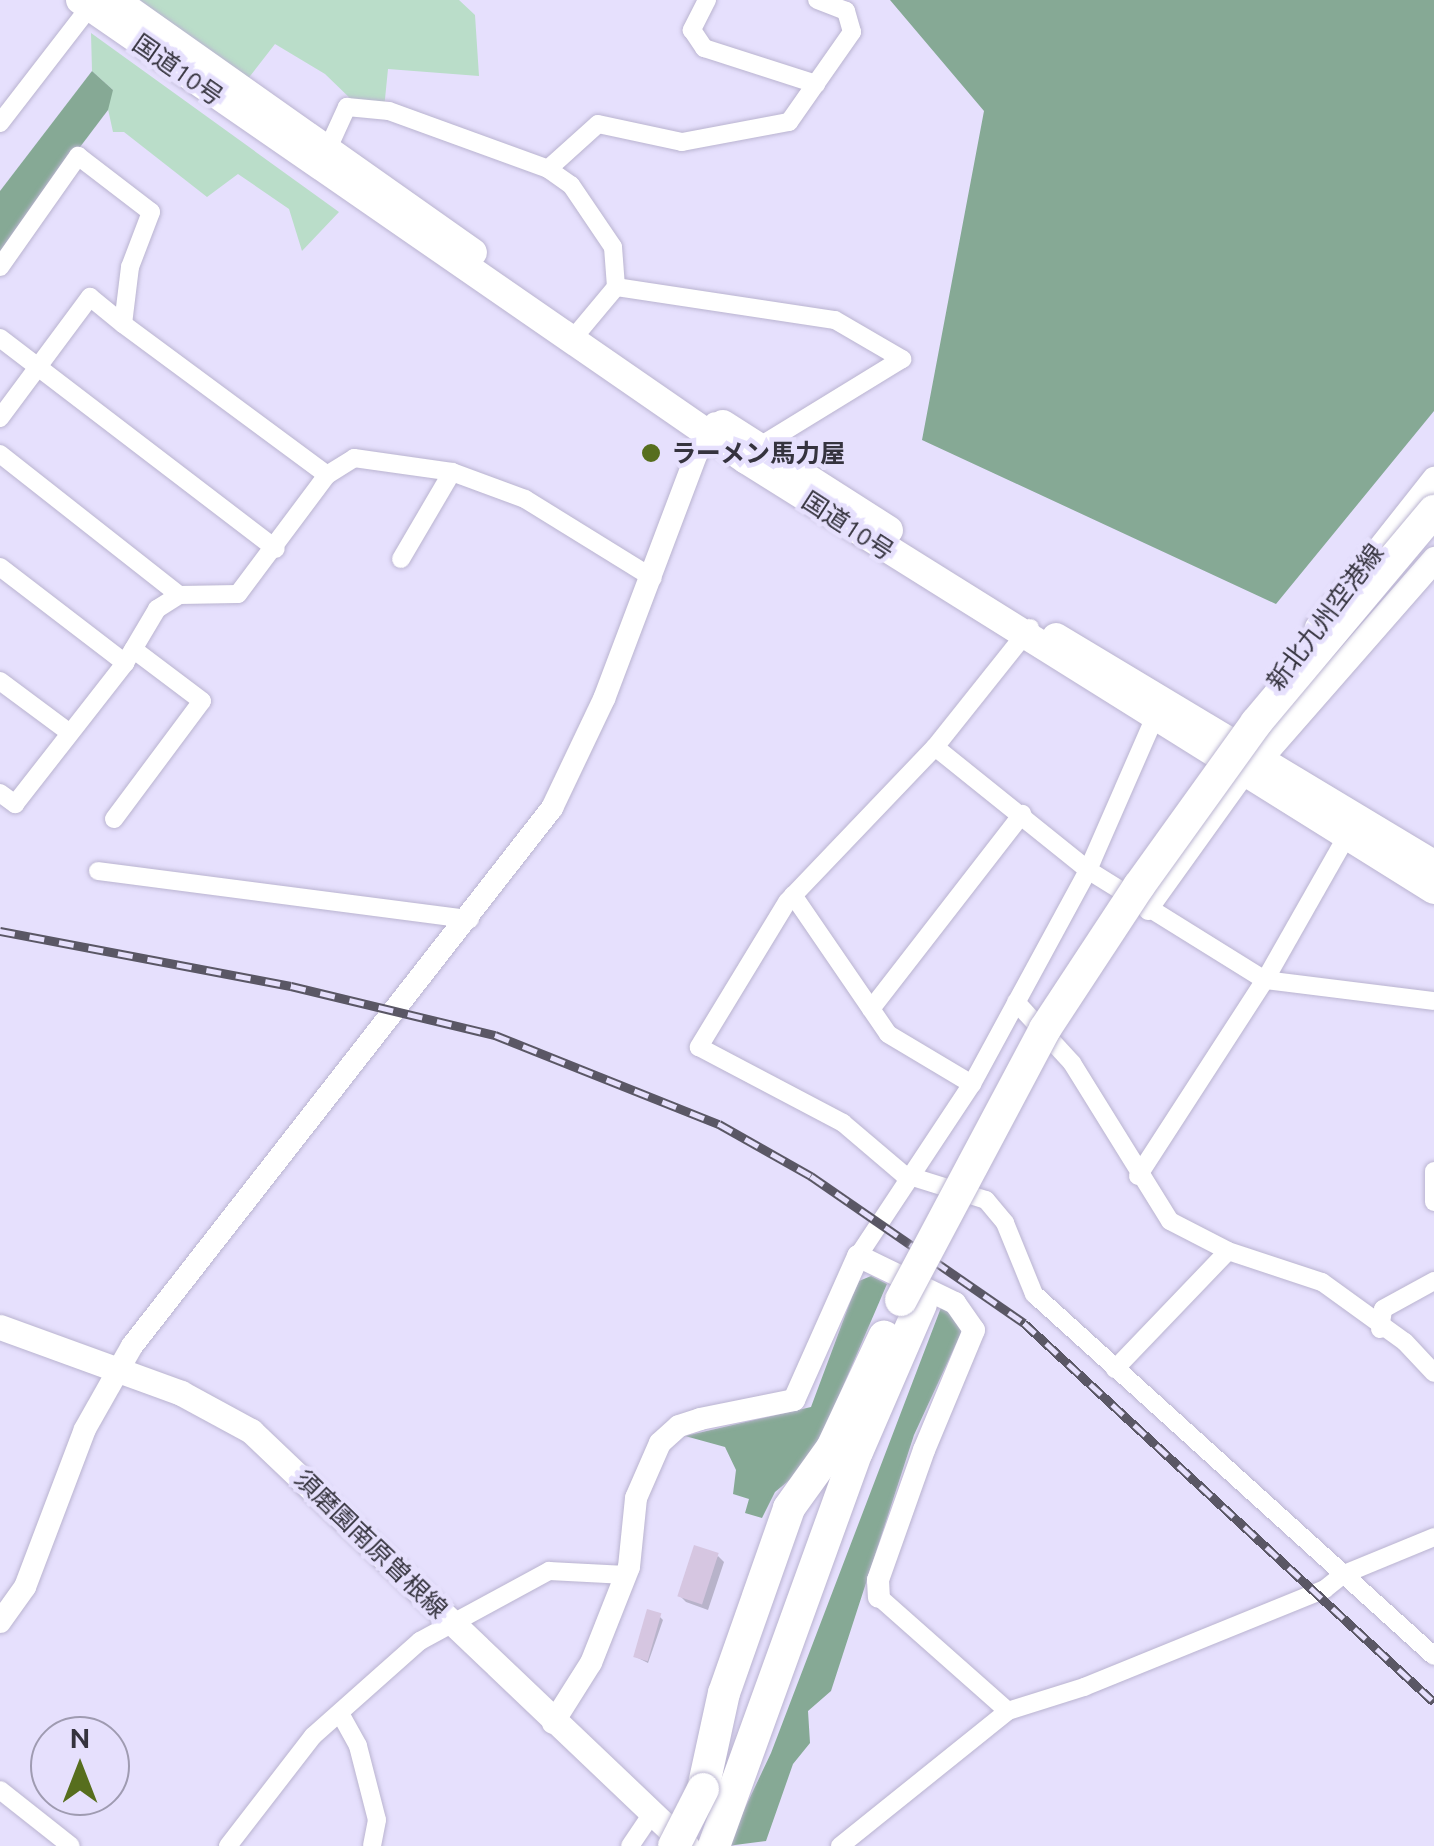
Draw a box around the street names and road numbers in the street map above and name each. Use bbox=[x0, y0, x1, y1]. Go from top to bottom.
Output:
street label: 国道10号 bbox=[127, 28, 229, 112]
street label: 国道10号 bbox=[797, 485, 899, 567]
street label: 新北九州空港線 bbox=[1260, 538, 1390, 696]
street label: 須磨園南原曽根線 bbox=[289, 1464, 453, 1624]

